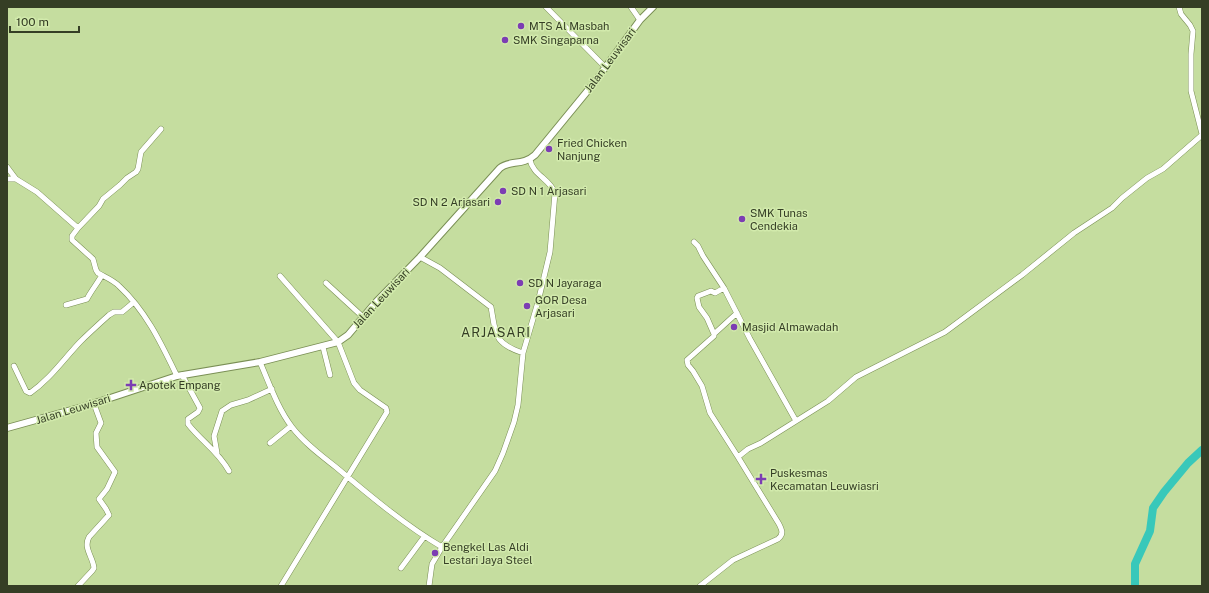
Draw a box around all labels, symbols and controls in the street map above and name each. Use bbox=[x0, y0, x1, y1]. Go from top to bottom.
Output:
scale bar bbox=[10, 8, 79, 34]
text: 100 m bbox=[16, 15, 49, 29]
place label: MTS Al Masbah bbox=[529, 20, 609, 32]
marker: MTS Al Masbah bbox=[516, 21, 526, 31]
street label: Jalan Leuwisari bbox=[582, 25, 638, 95]
place label: SMK Singaparna bbox=[513, 34, 599, 46]
marker: SMK Singaparna bbox=[500, 35, 510, 45]
place label: Fried Chicken Nanjung bbox=[557, 137, 627, 162]
marker: Fried Chicken Nanjung bbox=[544, 144, 554, 154]
place label: SD N 1 Arjasari bbox=[511, 185, 586, 197]
marker: SD N 1 Arjasari bbox=[498, 186, 508, 196]
place label: SD N 2 Arjasari bbox=[412, 196, 490, 208]
marker: SD N 2 Arjasari bbox=[493, 197, 503, 207]
place label: SMK Tunas Cendekia bbox=[750, 207, 808, 232]
marker: SMK Tunas Cendekia bbox=[737, 214, 747, 224]
street label: Jalan Leuwisari bbox=[350, 266, 412, 330]
place label: SD N Jayaraga bbox=[528, 277, 602, 289]
marker: SD N Jayaraga bbox=[515, 278, 525, 288]
place label: GOR Desa Arjasari bbox=[535, 294, 587, 319]
marker: GOR Desa Arjasari bbox=[522, 301, 532, 311]
place label: Masjid Almawadah bbox=[742, 321, 838, 333]
marker: Masjid Almawadah bbox=[729, 322, 739, 332]
district label: ARJASARI bbox=[461, 325, 531, 340]
place label: Apotek Empang bbox=[139, 379, 221, 391]
marker: Apotek Empang bbox=[126, 380, 136, 390]
street label: Jalan Leuwisari bbox=[34, 392, 112, 426]
place label: Puskesmas Kecamatan Leuwiasri bbox=[770, 467, 879, 492]
marker: Puskesmas Kecamatan Leuwiasri bbox=[755, 473, 767, 485]
place label: Bengkel Las Aldi Lestari Jaya Steel bbox=[443, 541, 533, 566]
marker: Bengkel Las Aldi Lestari Jaya Steel bbox=[430, 548, 440, 558]

